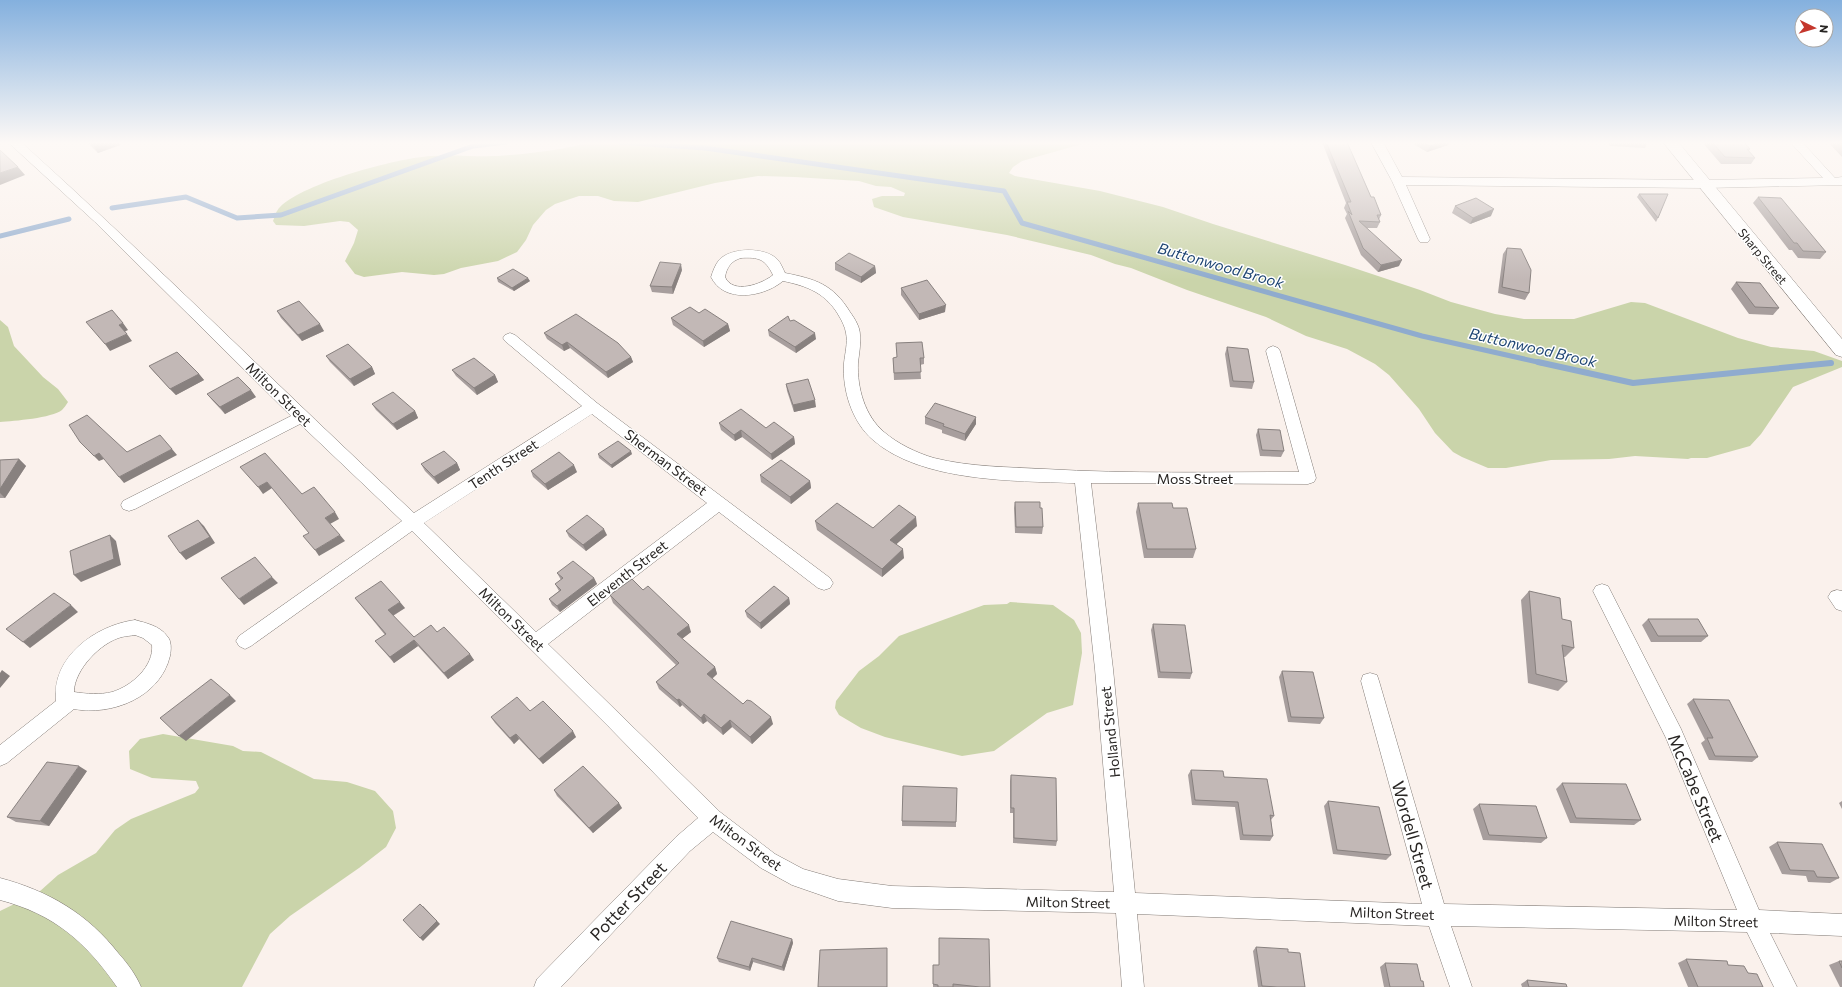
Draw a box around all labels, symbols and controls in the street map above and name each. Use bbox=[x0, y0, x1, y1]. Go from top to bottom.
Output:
north arrow bbox=[1794, 8, 1834, 48]
text: N bbox=[1818, 24, 1831, 34]
street label: Sharp Street bbox=[1736, 225, 1790, 287]
water label: Buttonwood Brook bbox=[1156, 238, 1287, 292]
water label: Buttonwood Brook bbox=[1468, 324, 1599, 371]
street label: Milton Street bbox=[243, 358, 316, 430]
street label: Sherman Street bbox=[621, 425, 711, 499]
street label: Tenth Street bbox=[465, 435, 541, 493]
street label: Moss Street bbox=[1157, 470, 1234, 487]
street label: Eleventh Street bbox=[583, 536, 671, 610]
street label: Milton Street bbox=[476, 583, 549, 655]
street label: Holland Street bbox=[1097, 685, 1123, 778]
street label: McCabe Street bbox=[1664, 731, 1728, 845]
street label: Wordell Street bbox=[1388, 778, 1438, 892]
street label: Milton Street bbox=[707, 810, 786, 874]
street label: Potter Street bbox=[585, 857, 671, 945]
street label: Milton Street bbox=[1025, 893, 1111, 911]
street label: Milton Street bbox=[1349, 903, 1435, 923]
street label: Milton Street bbox=[1673, 912, 1759, 930]

